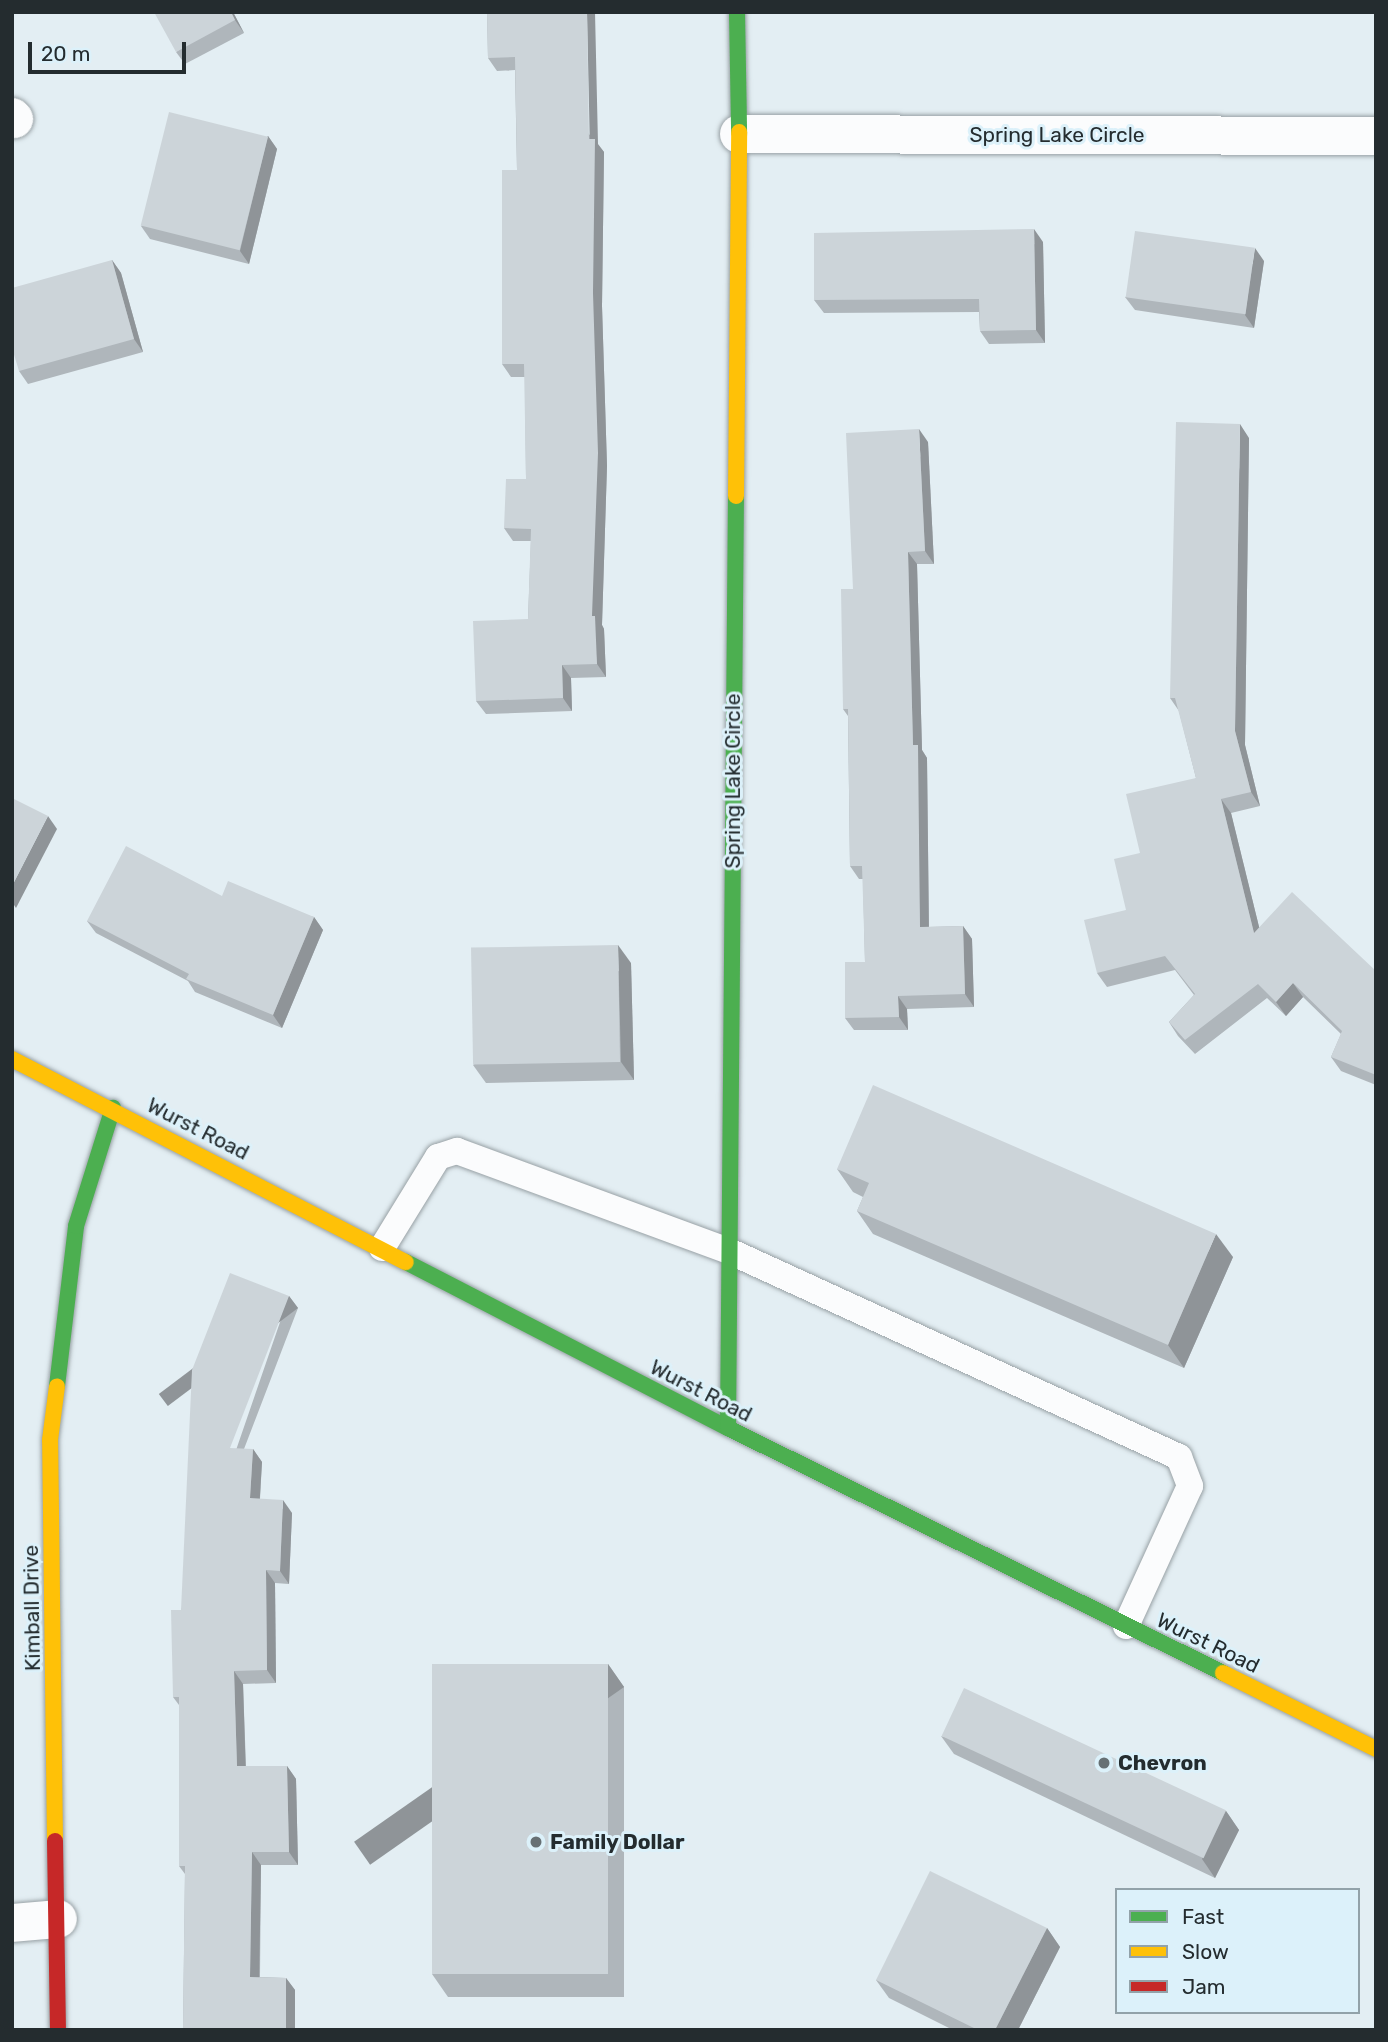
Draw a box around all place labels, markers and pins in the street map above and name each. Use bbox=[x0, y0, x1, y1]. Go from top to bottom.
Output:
place label: Chevron bbox=[1118, 1750, 1207, 1776]
marker: Chevron bbox=[1096, 1755, 1112, 1771]
place label: Family Dollar bbox=[550, 1829, 685, 1855]
marker: Family Dollar bbox=[528, 1834, 544, 1850]

